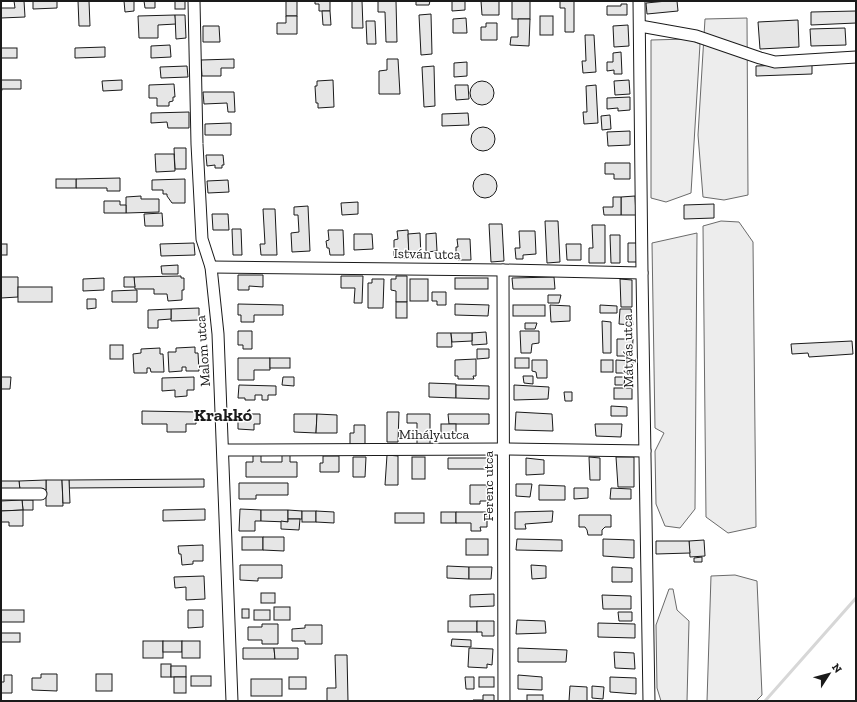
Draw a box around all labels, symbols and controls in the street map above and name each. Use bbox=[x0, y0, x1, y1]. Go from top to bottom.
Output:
street label: István utca bbox=[393, 245, 461, 263]
street label: Mátyás utca bbox=[619, 314, 637, 388]
street label: Malom utca bbox=[192, 315, 214, 387]
district label: Krakkó bbox=[194, 404, 253, 426]
street label: Mihály utca bbox=[399, 426, 470, 443]
street label: Ferenc utca bbox=[480, 451, 497, 521]
north arrow bbox=[809, 654, 849, 694]
text: N bbox=[829, 661, 845, 676]

